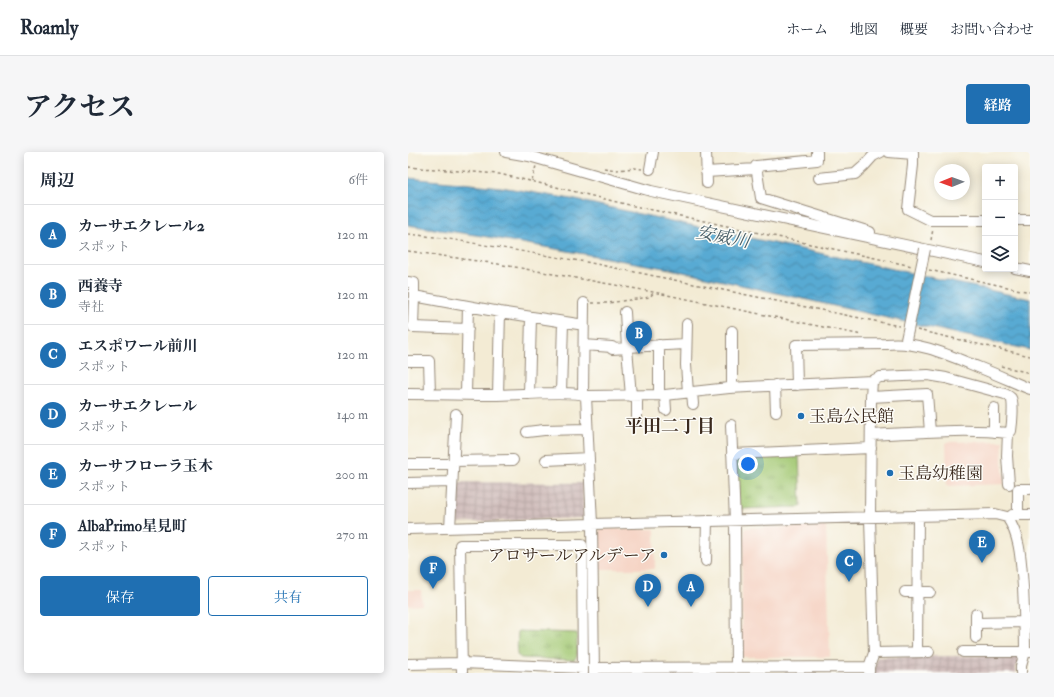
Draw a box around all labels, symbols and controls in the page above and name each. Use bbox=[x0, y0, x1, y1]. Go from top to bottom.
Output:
text: Roamly bbox=[20, 16, 78, 40]
text: ホーム bbox=[786, 21, 828, 38]
text: 地図 bbox=[850, 21, 878, 38]
text: 概要 bbox=[900, 21, 928, 38]
text: お問い合わせ bbox=[950, 21, 1034, 38]
button: 経路 bbox=[966, 84, 1030, 124]
text: アクセス bbox=[24, 90, 135, 125]
north arrow bbox=[934, 164, 970, 200]
map controls bbox=[982, 164, 1018, 272]
button: + bbox=[982, 164, 1018, 200]
text: 周辺 bbox=[40, 170, 74, 191]
text: 6件 bbox=[348, 172, 368, 188]
button: − bbox=[982, 200, 1018, 236]
text: カーサエクレール2 bbox=[78, 217, 205, 236]
water label: 安威川 bbox=[694, 221, 754, 254]
text: A bbox=[49, 227, 57, 243]
text: 120 m bbox=[337, 227, 368, 243]
button: layers bbox=[982, 236, 1018, 272]
text: スポット bbox=[78, 239, 130, 255]
text: 西養寺 bbox=[78, 277, 123, 296]
text: B bbox=[49, 287, 57, 303]
text: 120 m bbox=[337, 287, 368, 303]
text: 寺社 bbox=[78, 299, 104, 315]
pin: B bbox=[626, 321, 652, 354]
text: エスポワール前川 bbox=[78, 337, 198, 356]
text: C bbox=[48, 347, 58, 363]
text: 120 m bbox=[337, 347, 368, 363]
text: スポット bbox=[78, 359, 130, 375]
text: カーサエクレール bbox=[78, 397, 197, 416]
place label: 玉島公民館 bbox=[809, 406, 894, 427]
text: D bbox=[48, 407, 58, 423]
text: 140 m bbox=[337, 407, 368, 423]
marker: 玉島公民館 bbox=[796, 411, 806, 421]
district label: 平田二丁目 bbox=[625, 415, 715, 438]
text: スポット bbox=[78, 419, 130, 435]
your location bbox=[738, 454, 758, 474]
text: カーサフローラ玉木 bbox=[78, 457, 213, 476]
place label: 玉島幼稚園 bbox=[898, 463, 983, 484]
text: E bbox=[48, 467, 58, 483]
text: 200 m bbox=[335, 467, 368, 483]
marker: 玉島幼稚園 bbox=[885, 468, 895, 478]
text: スポット bbox=[78, 479, 130, 495]
text: AlbaPrimo星見町 bbox=[78, 517, 187, 536]
text: F bbox=[49, 527, 57, 543]
text: 270 m bbox=[336, 527, 368, 543]
pin: E bbox=[969, 530, 995, 563]
text: スポット bbox=[78, 539, 130, 555]
place label: アロサールアルデーア bbox=[488, 545, 656, 566]
pin: C bbox=[836, 549, 862, 582]
marker: アロサールアルデーア bbox=[659, 550, 669, 560]
pin: F bbox=[420, 556, 446, 589]
pin: D bbox=[635, 574, 661, 607]
pin: A bbox=[678, 574, 704, 607]
button: 保存 bbox=[40, 576, 200, 616]
button: 共有 bbox=[208, 576, 368, 616]

